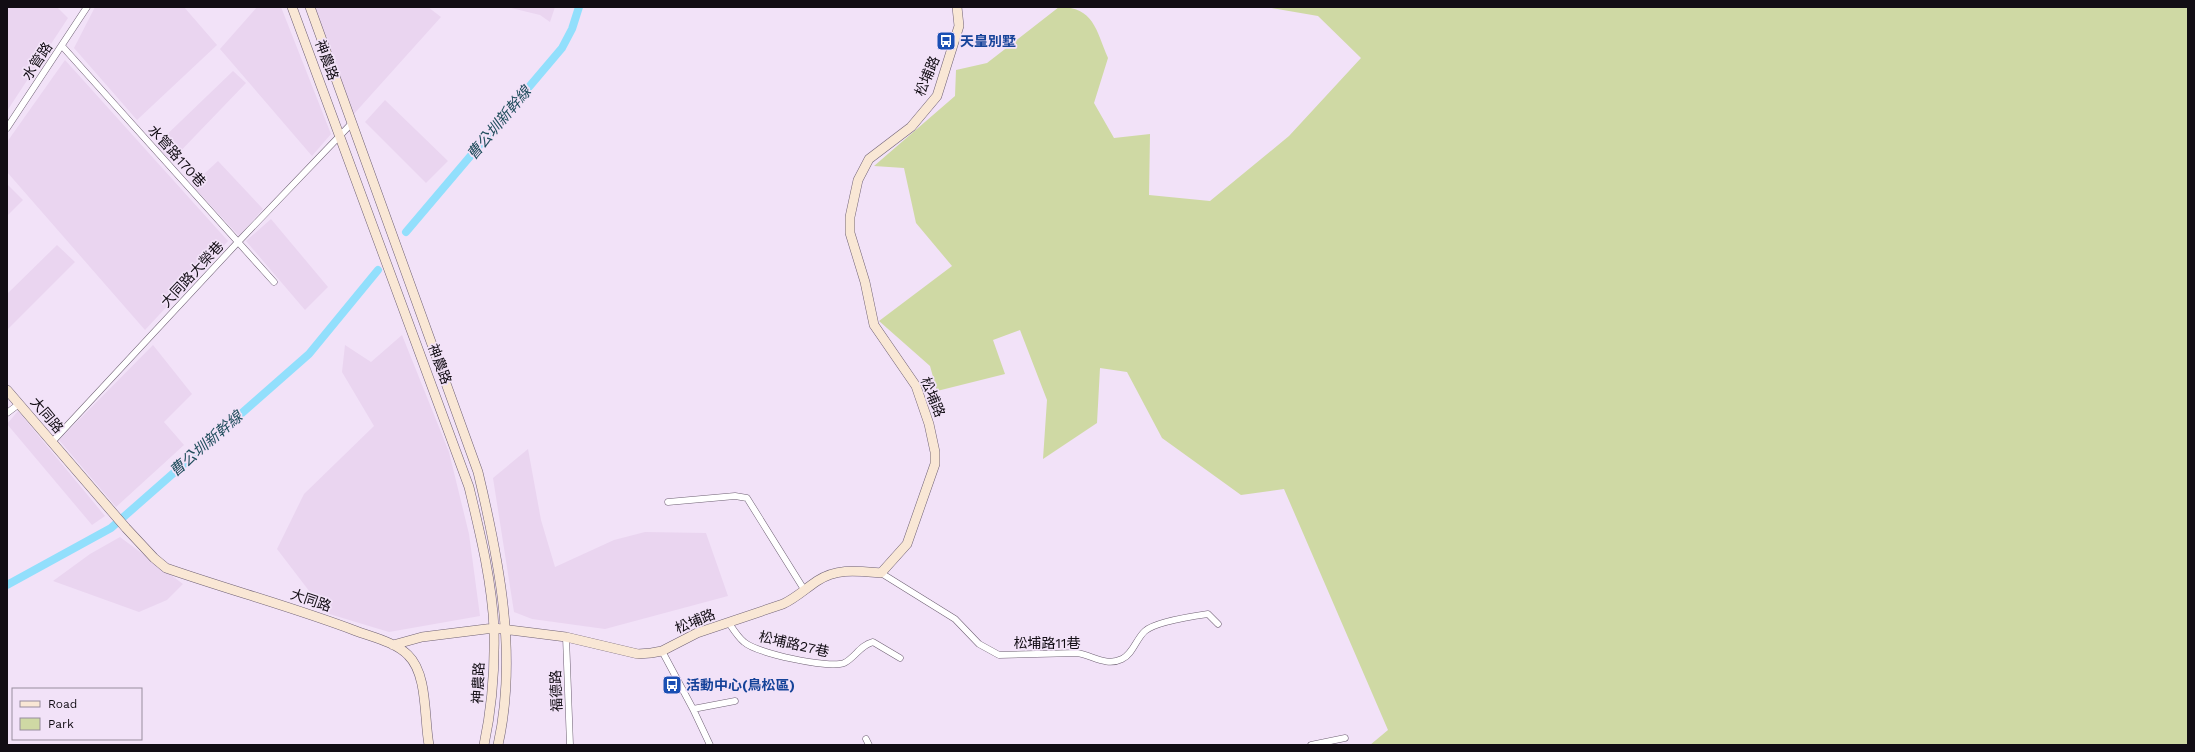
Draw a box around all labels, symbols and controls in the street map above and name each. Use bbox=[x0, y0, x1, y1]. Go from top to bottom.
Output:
bus stop icon: 天皇別墅 bbox=[935, 30, 957, 52]
place label: 天皇別墅 bbox=[960, 33, 1016, 49]
street label: 神農路 bbox=[312, 38, 342, 82]
street label: 水管路 bbox=[19, 39, 55, 83]
street label: 松埔路 bbox=[911, 54, 943, 98]
water label: 曹公圳新幹線 bbox=[463, 81, 536, 163]
street label: 水管路170巷 bbox=[145, 122, 209, 190]
street label: 大同路大榮巷 bbox=[158, 238, 226, 310]
street label: 神農路 bbox=[425, 342, 455, 386]
street label: 松埔路 bbox=[918, 375, 948, 419]
street label: 大同路 bbox=[27, 394, 67, 436]
water label: 曹公圳新幹線 bbox=[166, 406, 247, 480]
street label: 大同路 bbox=[289, 586, 333, 614]
street label: 松埔路 bbox=[673, 606, 717, 636]
street label: 松埔路27巷 bbox=[757, 628, 831, 660]
street label: 松埔路11巷 bbox=[1014, 635, 1080, 651]
street label: 神農路 bbox=[469, 662, 487, 704]
street label: 福德路 bbox=[547, 670, 565, 712]
bus stop icon: 活動中心(鳥松區) bbox=[661, 674, 683, 696]
place label: 活動中心(鳥松區) bbox=[686, 677, 795, 693]
legend bbox=[12, 688, 142, 740]
text: Road bbox=[48, 697, 77, 711]
text: Park bbox=[48, 717, 74, 731]

